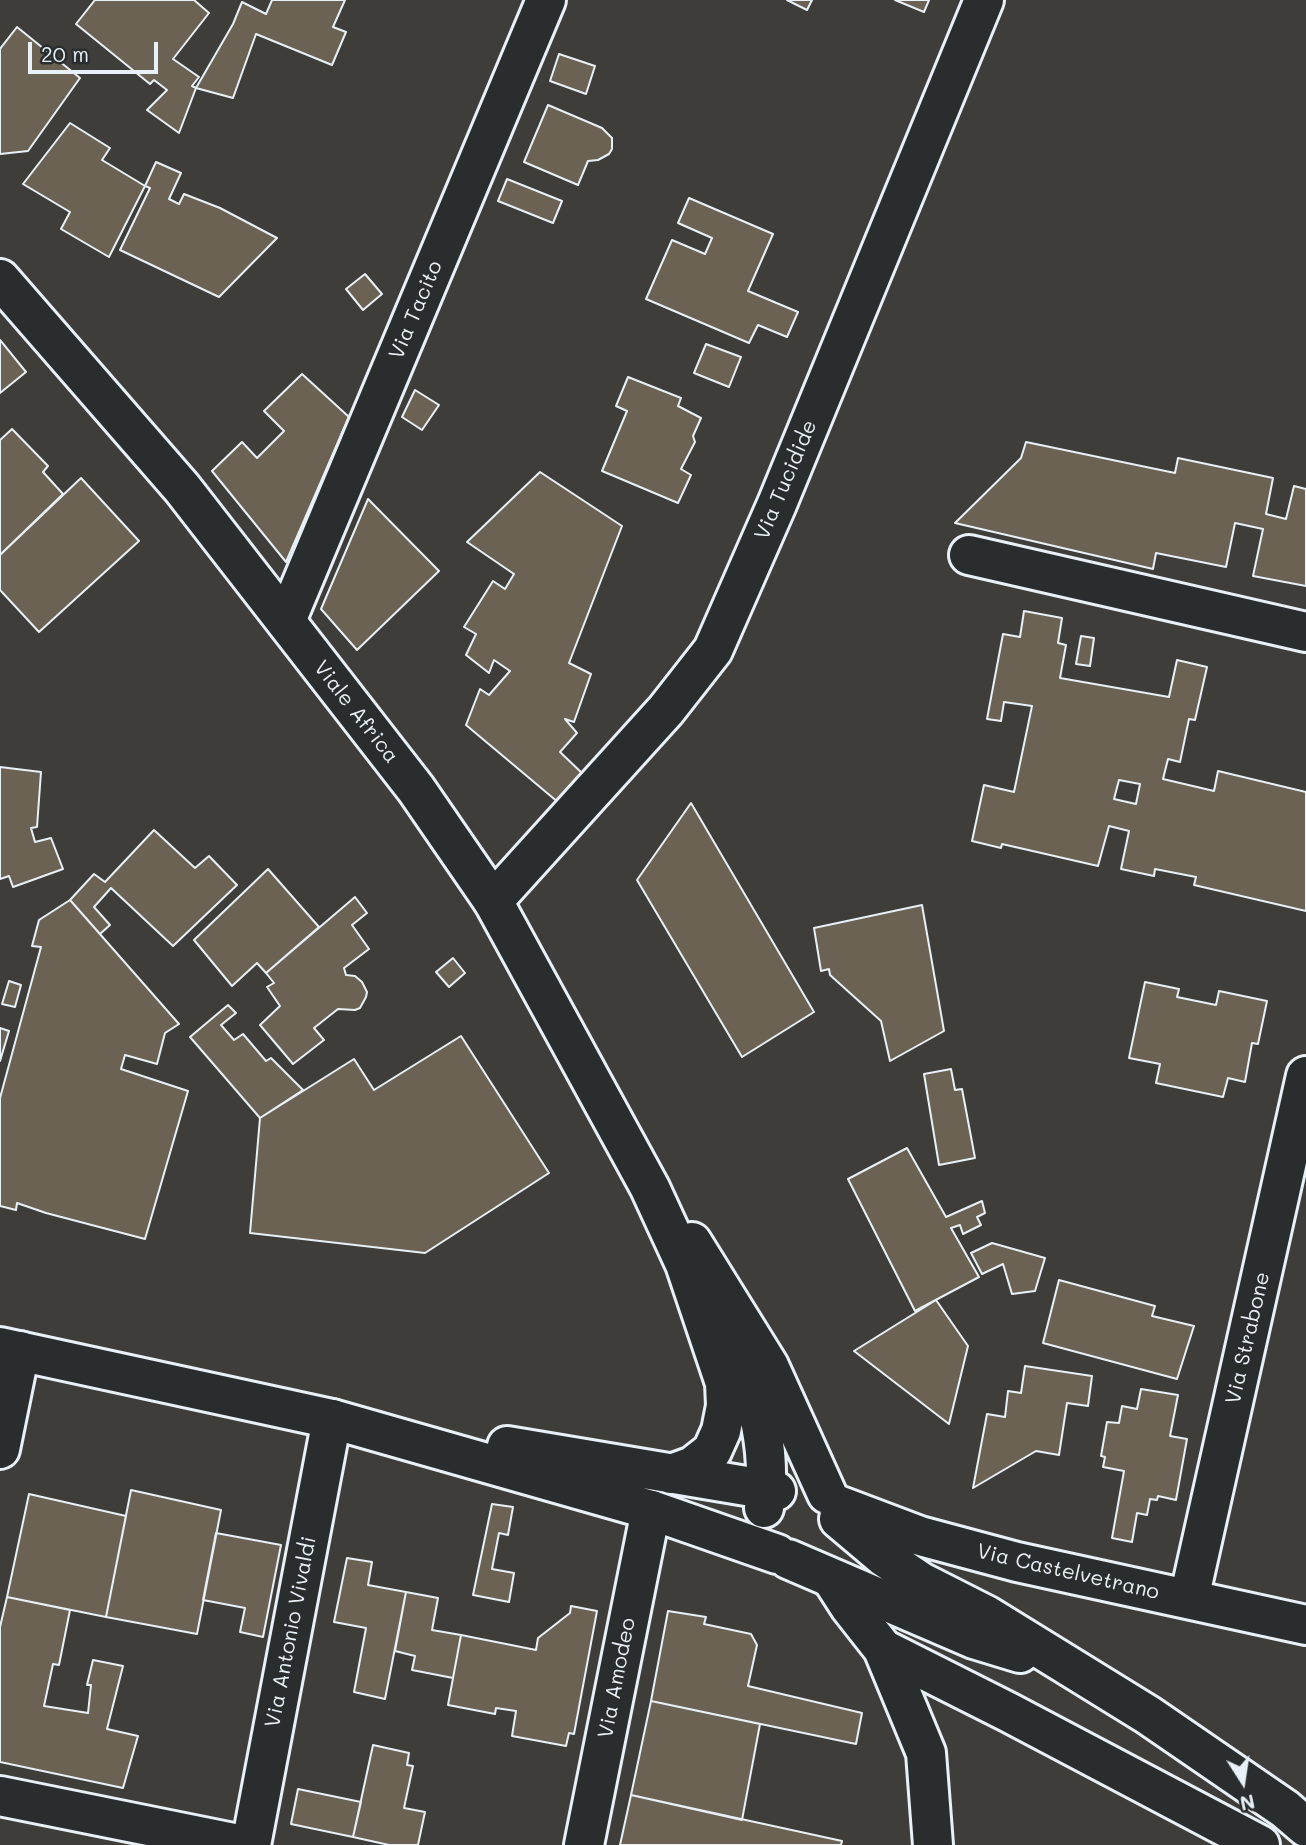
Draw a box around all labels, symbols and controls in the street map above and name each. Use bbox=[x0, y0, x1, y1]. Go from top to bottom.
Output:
scale bar bbox=[32, 28, 161, 72]
text: 20 m bbox=[41, 40, 89, 67]
street label: Via Tacito bbox=[384, 257, 448, 363]
street label: Via Tucidide bbox=[749, 416, 823, 544]
street label: Viale Africa bbox=[308, 656, 404, 768]
street label: Via Strabone bbox=[1221, 1269, 1275, 1407]
street label: Via Antonio Vivaldi bbox=[260, 1534, 322, 1730]
street label: Via Castelvetrano bbox=[974, 1539, 1162, 1605]
street label: Via Amodeo bbox=[593, 1616, 641, 1740]
north arrow bbox=[1208, 1747, 1278, 1817]
text: N bbox=[1238, 1789, 1257, 1817]

